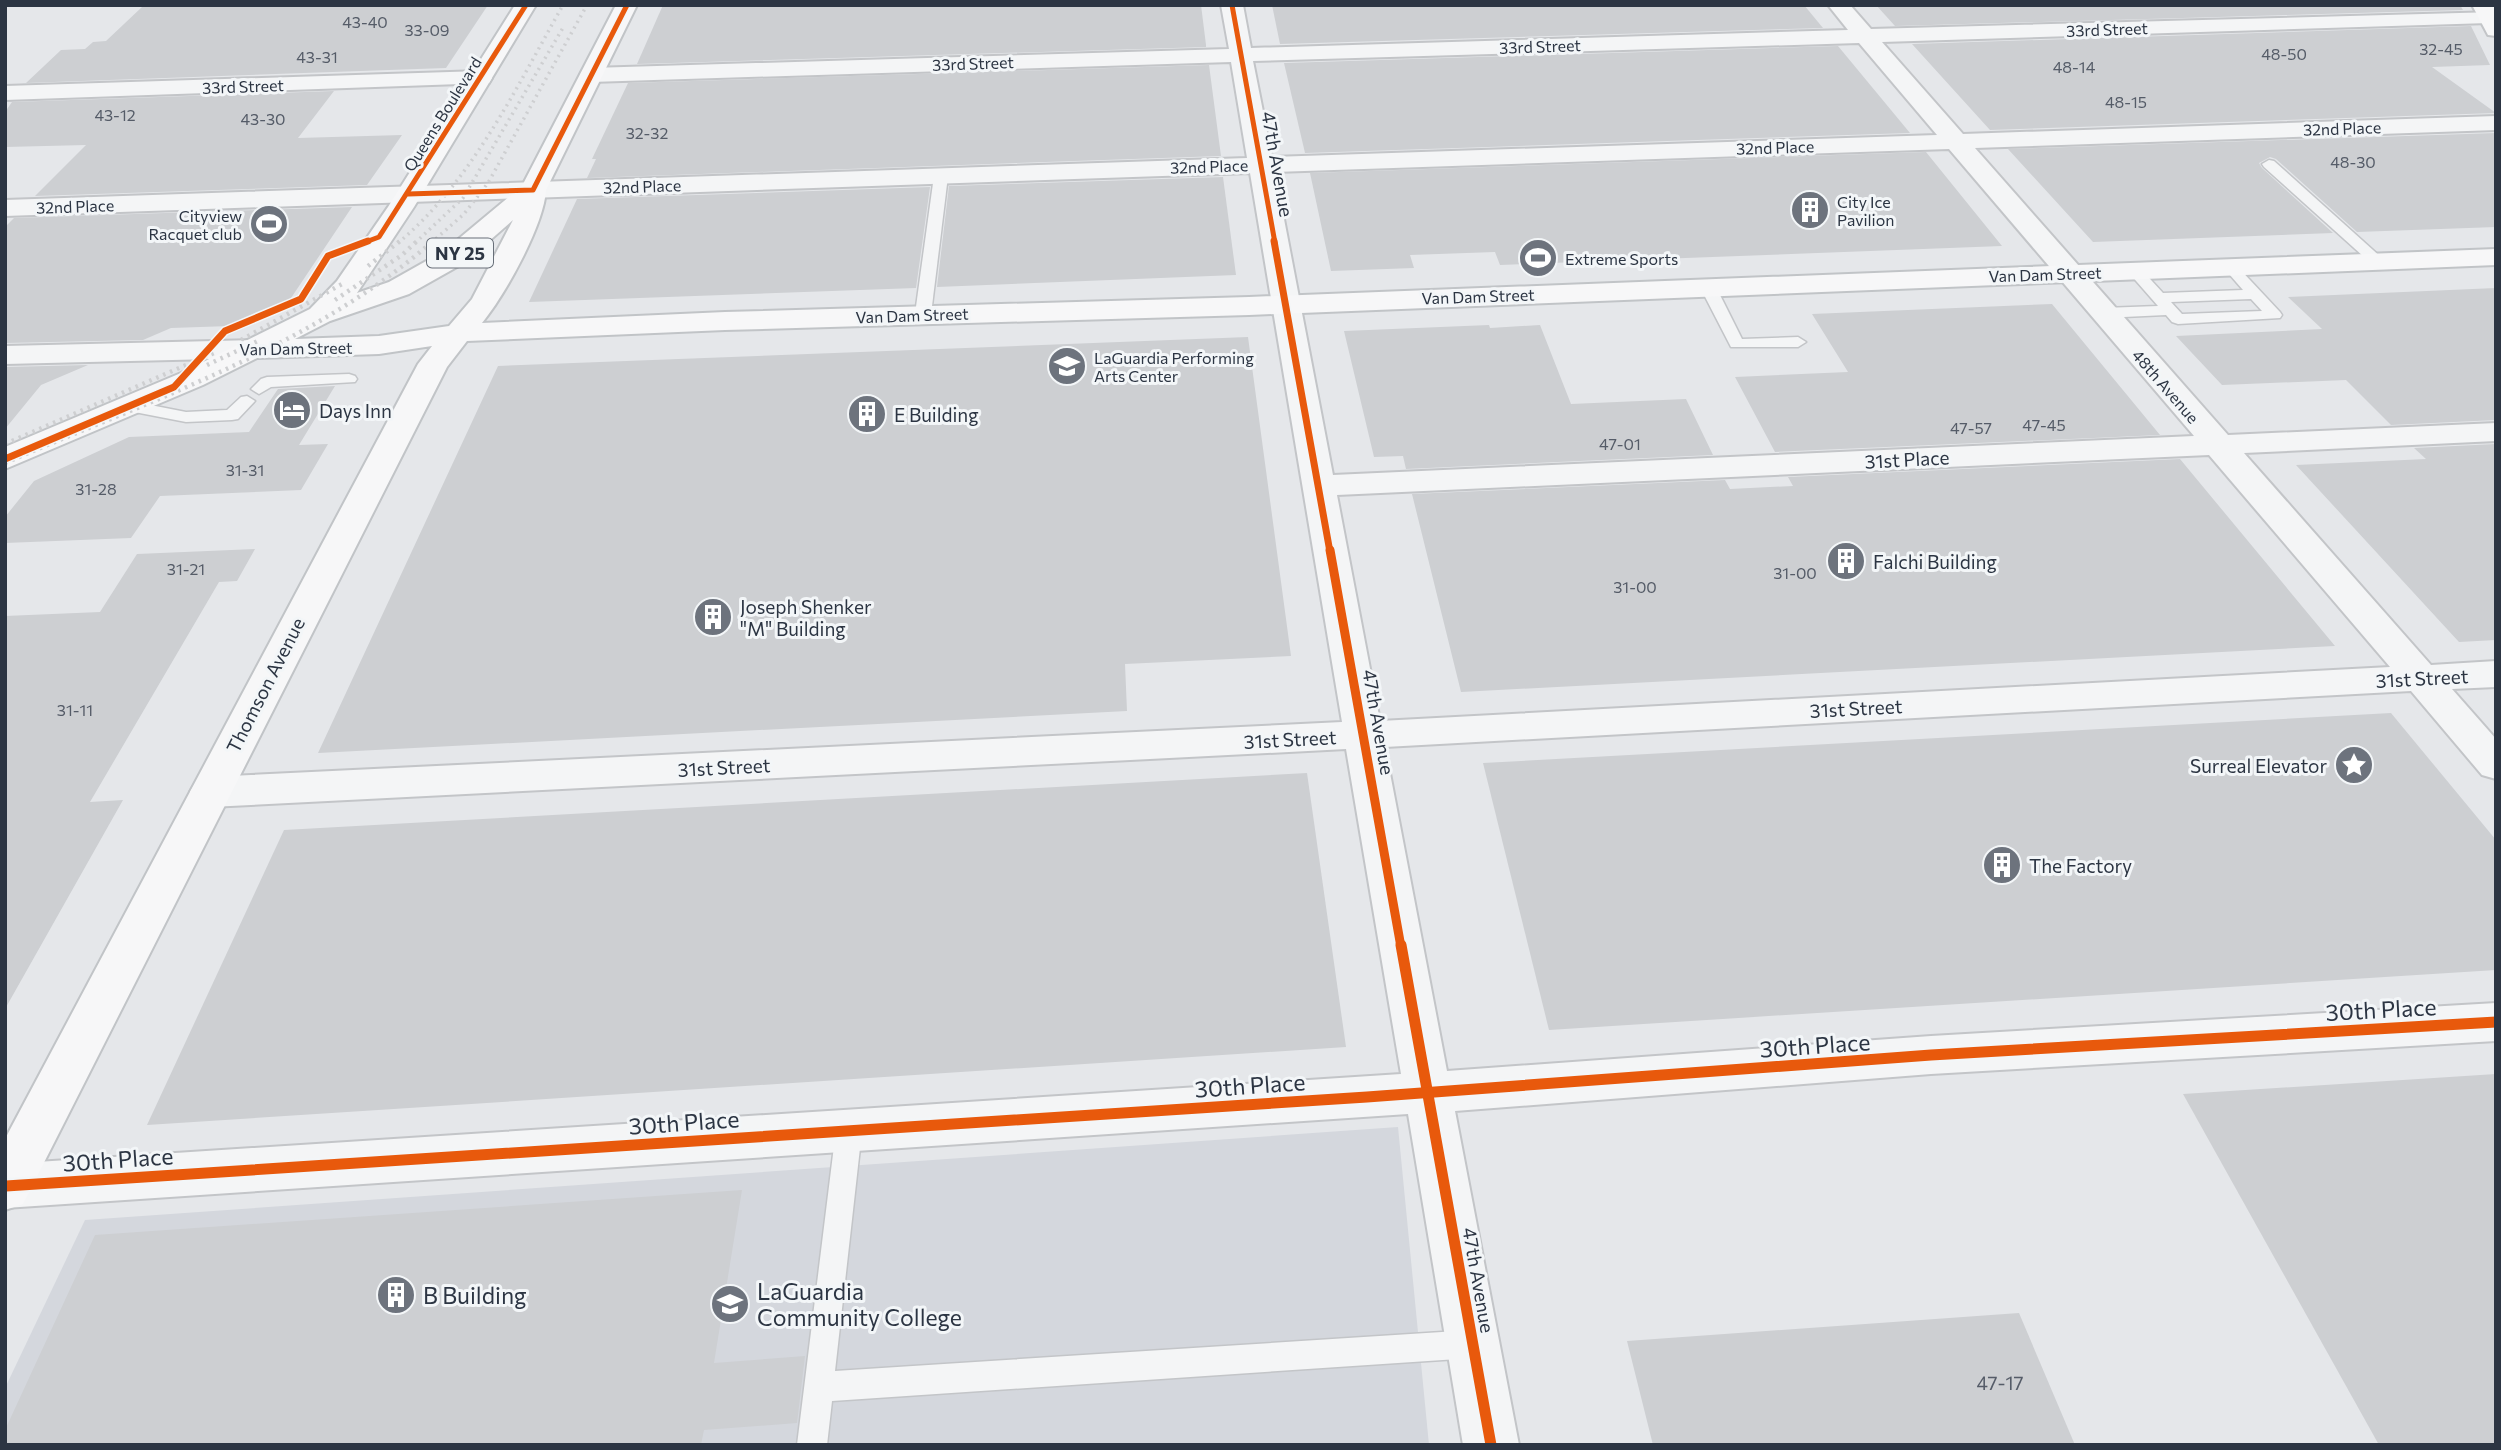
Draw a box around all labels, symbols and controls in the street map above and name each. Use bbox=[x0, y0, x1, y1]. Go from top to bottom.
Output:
house number: 43-40 bbox=[342, 12, 388, 31]
street label: 33rd Street bbox=[2066, 18, 2149, 40]
house number: 33-09 bbox=[404, 20, 450, 39]
street label: 33rd Street bbox=[1499, 35, 1582, 57]
house number: 32-45 bbox=[2419, 39, 2463, 58]
house number: 48-50 bbox=[2261, 44, 2307, 63]
house number: 43-31 bbox=[296, 47, 338, 66]
street label: 33rd Street bbox=[932, 52, 1015, 74]
street label: Queens Boulevard bbox=[399, 53, 485, 175]
house number: 48-14 bbox=[2053, 57, 2096, 76]
street label: 33rd Street bbox=[202, 75, 285, 97]
house number: 48-15 bbox=[2105, 92, 2147, 111]
house number: 43-12 bbox=[94, 105, 136, 124]
house number: 43-30 bbox=[240, 109, 286, 128]
street label: 47th Avenue bbox=[1257, 109, 1299, 219]
street label: 32nd Place bbox=[2303, 117, 2381, 139]
house number: 32-32 bbox=[626, 123, 668, 142]
street label: 32nd Place bbox=[1736, 136, 1814, 158]
house number: 48-30 bbox=[2330, 152, 2376, 171]
street label: 32nd Place bbox=[1170, 155, 1248, 177]
street label: 32nd Place bbox=[603, 175, 681, 197]
building icon: City Ice Pavilion bbox=[1789, 189, 1831, 231]
place label: City Ice Pavilion bbox=[1837, 192, 1894, 229]
street label: 32nd Place bbox=[36, 195, 114, 217]
sports icon: Cityview Racquet club bbox=[248, 203, 290, 245]
place label: Cityview Racquet club bbox=[148, 206, 242, 243]
sports icon: Extreme Sports bbox=[1517, 237, 1559, 279]
road number: NY 25 bbox=[427, 239, 493, 268]
place label: Extreme Sports bbox=[1565, 249, 1678, 268]
street label: Van Dam Street bbox=[1988, 263, 2102, 285]
street label: Van Dam Street bbox=[1421, 285, 1535, 307]
street label: Van Dam Street bbox=[855, 304, 969, 326]
street label: Van Dam Street bbox=[239, 338, 353, 358]
school or university icon: LaGuardia Performing Arts Center bbox=[1046, 345, 1088, 387]
street label: 48th Avenue bbox=[2129, 345, 2203, 427]
place label: LaGuardia Performing Arts Center bbox=[1094, 348, 1254, 385]
hotel icon: Days Inn bbox=[271, 389, 313, 431]
building icon: E Building bbox=[846, 393, 888, 435]
place label: Days Inn bbox=[319, 399, 392, 422]
place label: E Building bbox=[894, 403, 979, 426]
house number: 47-45 bbox=[2022, 415, 2066, 434]
house number: 47-57 bbox=[1950, 418, 1992, 437]
house number: 47-01 bbox=[1599, 434, 1641, 453]
street label: 31st Place bbox=[1864, 445, 1950, 473]
house number: 31-31 bbox=[226, 460, 264, 479]
house number: 31-28 bbox=[75, 479, 117, 498]
building icon: Falchi Building bbox=[1825, 540, 1867, 582]
place label: Falchi Building bbox=[1873, 550, 1997, 573]
house number: 31-21 bbox=[167, 559, 205, 578]
house number: 31-00 bbox=[1773, 563, 1817, 582]
house number: 31-00 bbox=[1613, 577, 1657, 596]
place label: Joseph Shenker "M" Building bbox=[740, 595, 872, 640]
building icon: Joseph Shenker "M" Building bbox=[692, 596, 734, 638]
street label: Thomson Avenue bbox=[221, 613, 309, 757]
street label: 31st Street bbox=[2375, 664, 2469, 692]
street label: 47th Avenue bbox=[1358, 667, 1400, 777]
street label: 31st Street bbox=[1809, 694, 1903, 722]
house number: 31-11 bbox=[57, 700, 93, 719]
street label: 31st Street bbox=[1243, 725, 1337, 753]
place icon: Surreal Elevator bbox=[2333, 744, 2375, 786]
street label: 31st Street bbox=[677, 753, 771, 781]
place label: Surreal Elevator bbox=[2190, 754, 2327, 777]
building icon: The Factory bbox=[1981, 844, 2023, 886]
place label: The Factory bbox=[2029, 854, 2132, 877]
street label: 30th Place bbox=[2325, 992, 2437, 1026]
street label: 30th Place bbox=[1759, 1027, 1871, 1063]
street label: 30th Place bbox=[1194, 1067, 1306, 1103]
street label: 30th Place bbox=[628, 1104, 740, 1140]
street label: 30th Place bbox=[62, 1141, 174, 1177]
street label: 47th Avenue bbox=[1458, 1225, 1500, 1335]
building icon: B Building bbox=[375, 1274, 417, 1316]
place label: LaGuardia Community College bbox=[757, 1277, 962, 1331]
place label: B Building bbox=[423, 1281, 527, 1309]
school or university icon: LaGuardia Community College bbox=[709, 1283, 751, 1325]
house number: 47-17 bbox=[1976, 1371, 2024, 1394]

